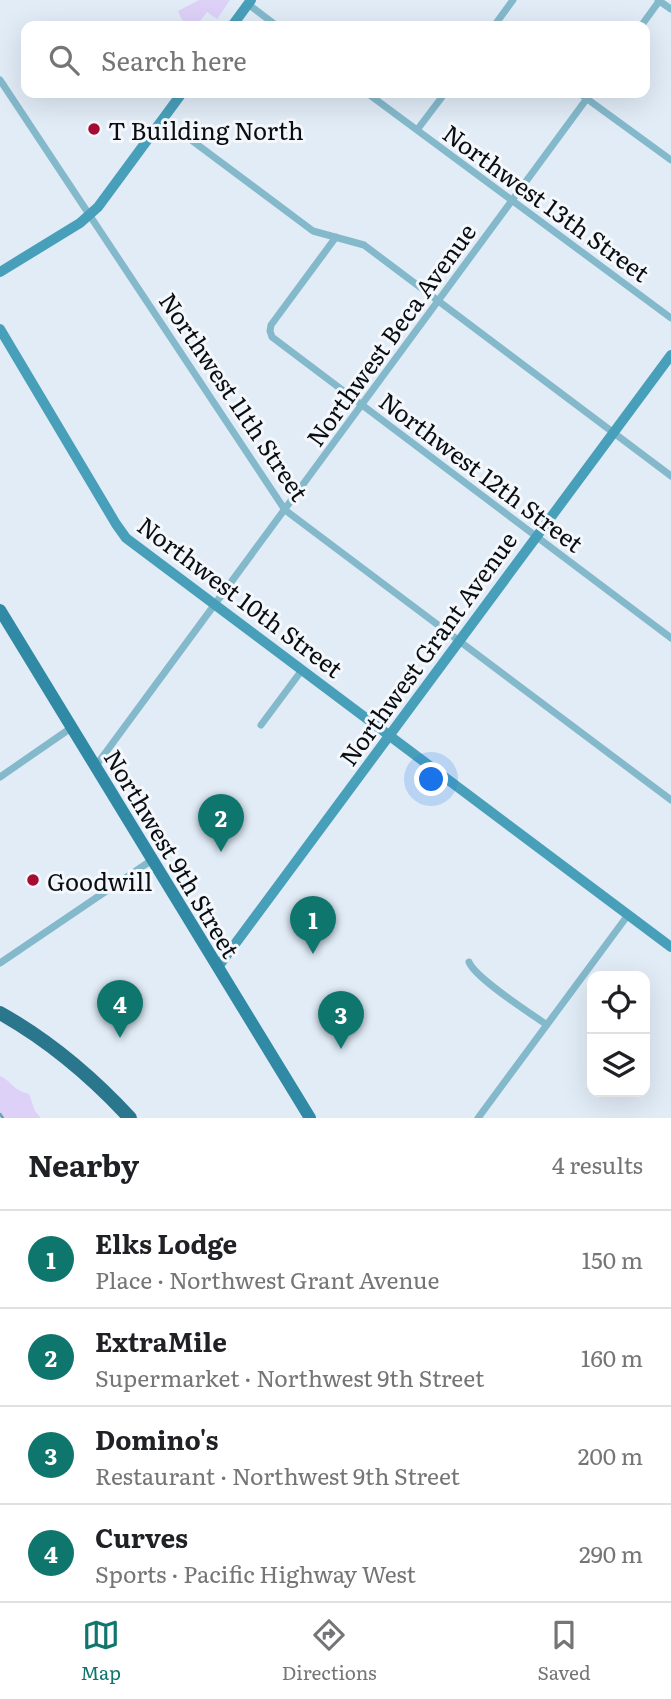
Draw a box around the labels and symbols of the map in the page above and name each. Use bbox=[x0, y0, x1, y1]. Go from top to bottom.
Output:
place label: T Building North bbox=[108, 112, 304, 147]
street label: Northwest 13th Street bbox=[436, 115, 658, 289]
marker: T Building North bbox=[86, 121, 102, 137]
street label: Northwest Beca Avenue bbox=[297, 215, 483, 453]
street label: Northwest 11th Street bbox=[152, 285, 318, 507]
street label: Northwest 12th Street bbox=[373, 383, 591, 560]
street label: Northwest 10th Street bbox=[131, 507, 351, 685]
street label: Northwest Grant Avenue bbox=[330, 524, 524, 772]
street label: Northwest 9th Street bbox=[97, 742, 249, 964]
your location bbox=[414, 762, 448, 796]
pin: 2 bbox=[198, 794, 244, 852]
place label: Goodwill bbox=[47, 863, 152, 898]
marker: Goodwill bbox=[25, 872, 41, 888]
pin: 1 bbox=[290, 896, 336, 954]
pin: 4 bbox=[97, 980, 143, 1038]
pin: 3 bbox=[318, 991, 364, 1049]

